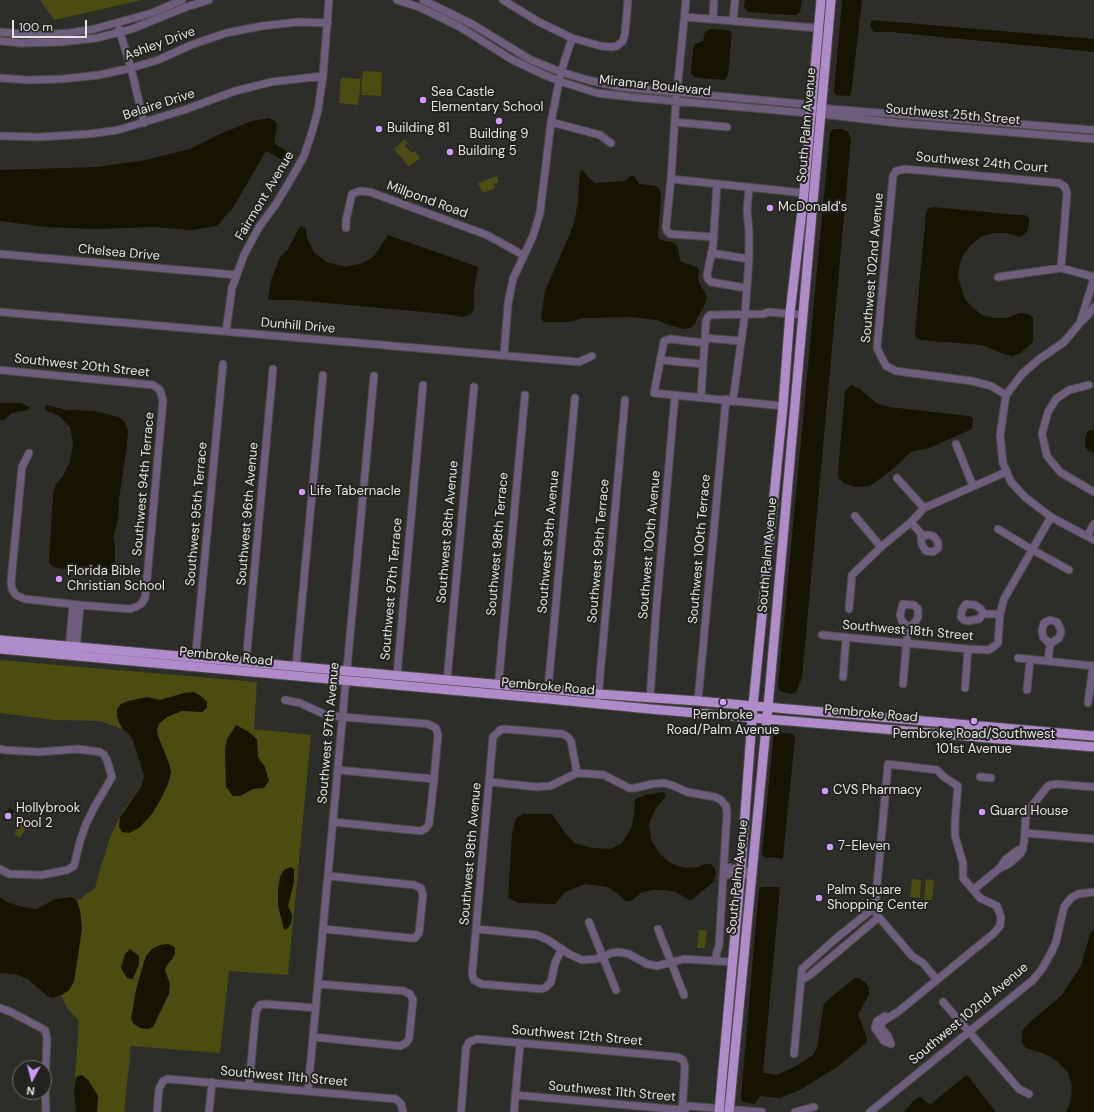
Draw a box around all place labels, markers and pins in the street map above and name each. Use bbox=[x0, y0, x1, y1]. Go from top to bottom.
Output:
place label: Sea Castle Elementary School bbox=[431, 85, 543, 116]
marker: Sea Castle Elementary School bbox=[418, 95, 428, 105]
marker: Building 9 bbox=[494, 116, 504, 126]
place label: Building 81 bbox=[387, 121, 449, 137]
marker: Building 81 bbox=[374, 124, 384, 134]
place label: Building 9 bbox=[470, 127, 528, 143]
place label: Building 5 bbox=[458, 144, 517, 160]
marker: Building 5 bbox=[445, 147, 455, 157]
place label: McDonald's bbox=[778, 200, 847, 216]
marker: McDonald's bbox=[765, 203, 775, 213]
place label: Life Tabernacle bbox=[310, 484, 401, 500]
marker: Life Tabernacle bbox=[297, 487, 307, 497]
place label: Florida Bible Christian School bbox=[67, 564, 165, 595]
marker: Florida Bible Christian School bbox=[54, 574, 64, 584]
marker: Pembroke Road/Palm Avenue bbox=[718, 697, 728, 707]
place label: Pembroke Road/Palm Avenue bbox=[667, 708, 779, 739]
marker: Pembroke Road/Southwest 101st Avenue bbox=[969, 716, 979, 726]
place label: Pembroke Road/Southwest 101st Avenue bbox=[893, 727, 1055, 758]
place label: CVS Pharmacy bbox=[833, 783, 922, 799]
marker: CVS Pharmacy bbox=[820, 786, 830, 796]
place label: Hollybrook Pool 2 bbox=[16, 801, 80, 832]
place label: Guard House bbox=[990, 804, 1068, 820]
marker: Guard House bbox=[977, 807, 987, 817]
marker: Hollybrook Pool 2 bbox=[3, 811, 13, 821]
place label: 7-Eleven bbox=[838, 839, 890, 855]
marker: 7-Eleven bbox=[825, 842, 835, 852]
place label: Palm Square Shopping Center bbox=[827, 883, 929, 914]
marker: Palm Square Shopping Center bbox=[814, 893, 824, 903]

